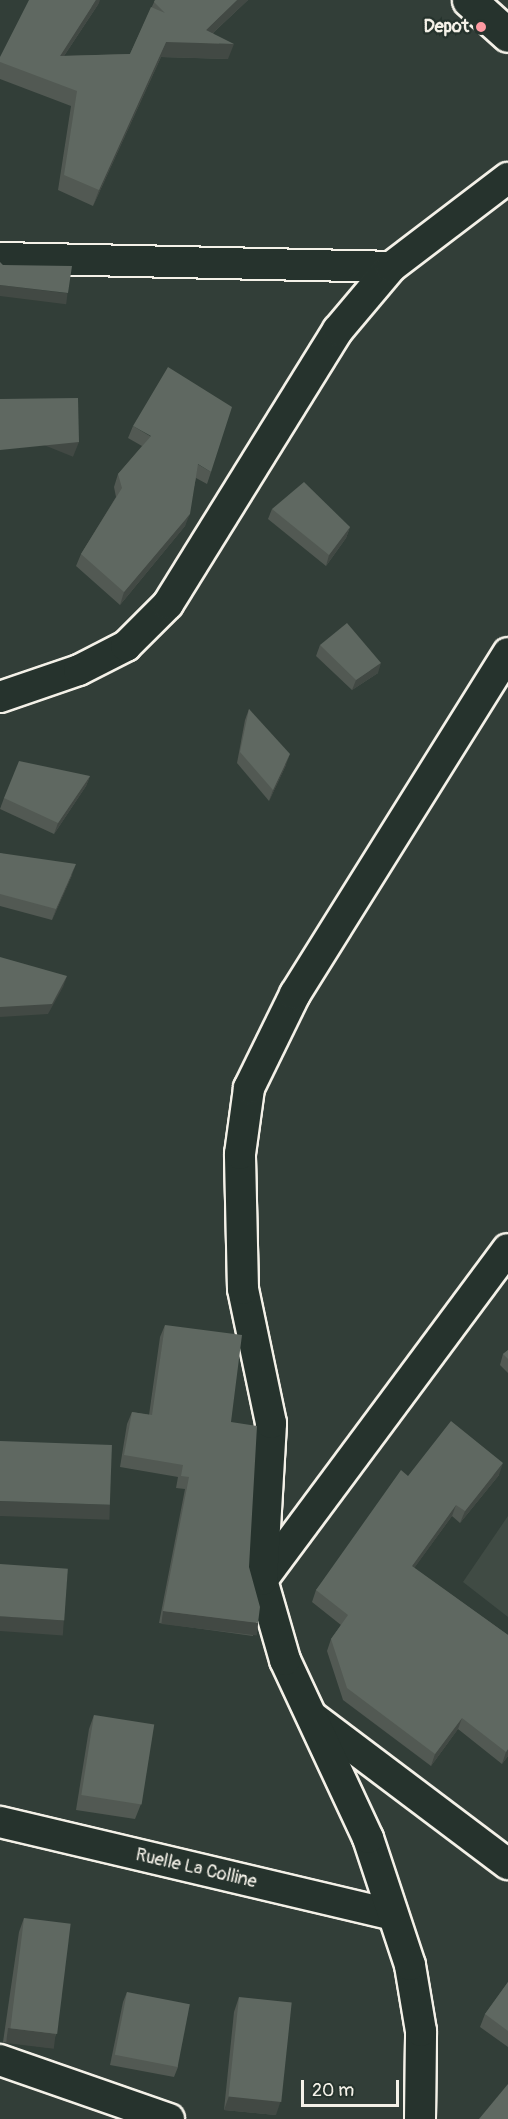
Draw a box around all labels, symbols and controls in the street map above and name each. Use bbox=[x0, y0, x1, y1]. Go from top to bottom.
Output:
place label: Depot bbox=[423, 16, 469, 38]
marker: Depot bbox=[474, 20, 488, 34]
street label: Ruelle La Colline bbox=[133, 1845, 259, 1893]
scale bar bbox=[304, 2068, 402, 2106]
text: 20 m bbox=[312, 2079, 354, 2102]

